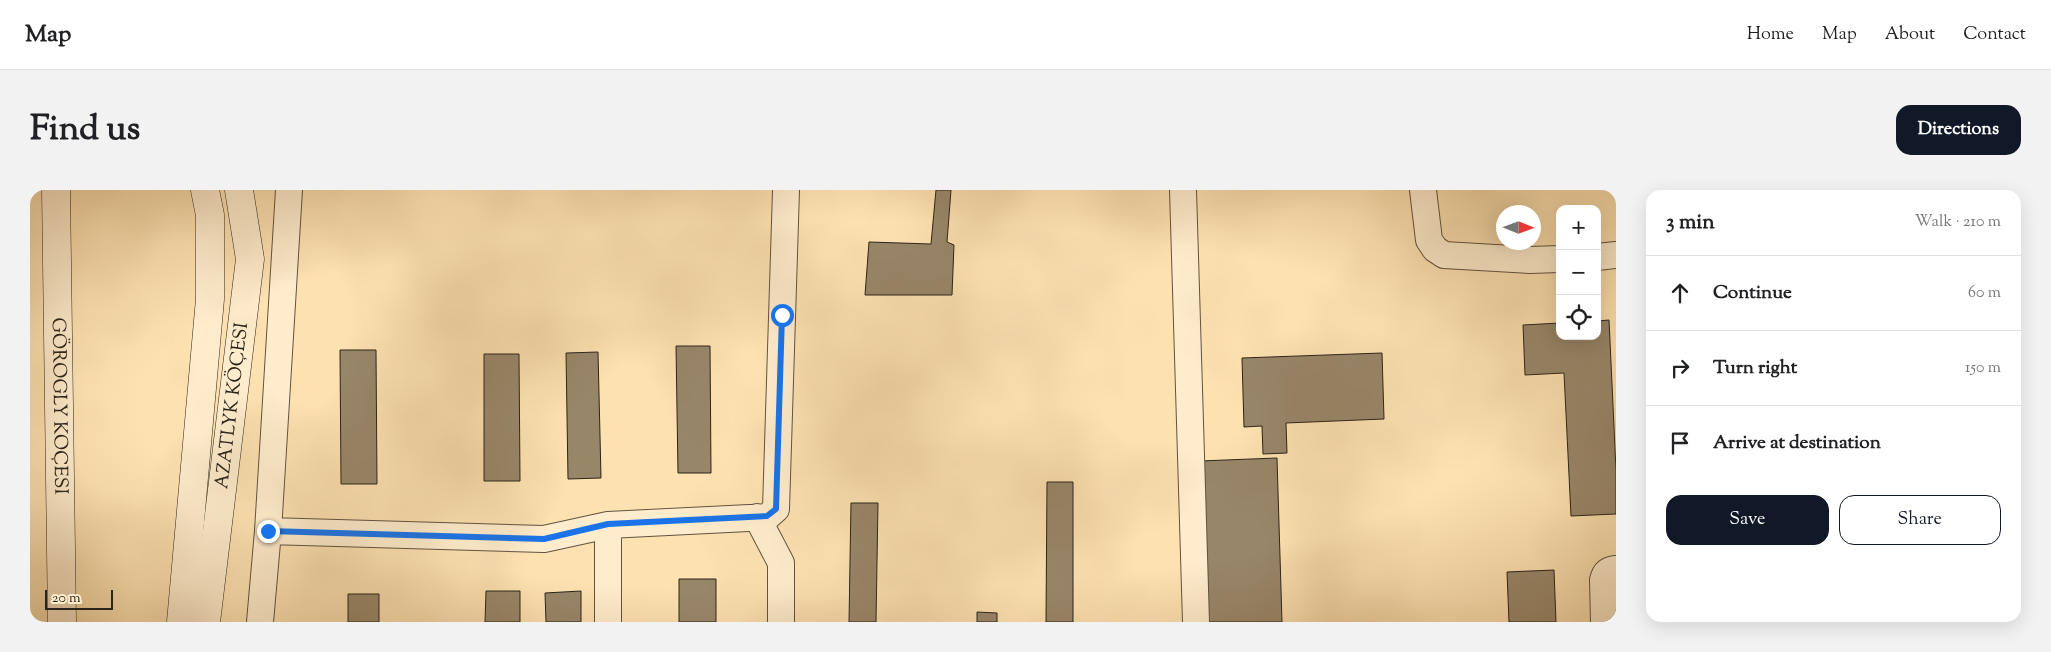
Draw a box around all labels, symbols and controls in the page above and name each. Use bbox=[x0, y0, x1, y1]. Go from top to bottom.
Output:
text: Map bbox=[25, 18, 71, 52]
text: Home bbox=[1747, 22, 1794, 48]
text: Map bbox=[1822, 22, 1857, 48]
text: About bbox=[1885, 22, 1935, 48]
text: Contact bbox=[1963, 22, 2026, 48]
text: Find us bbox=[30, 105, 140, 156]
button: Directions bbox=[1896, 105, 2021, 155]
north arrow bbox=[1496, 205, 1541, 250]
map controls bbox=[1556, 205, 1601, 340]
button: + bbox=[1556, 205, 1601, 250]
text: 3 min bbox=[1666, 208, 1715, 238]
text: Walk · 210 m bbox=[1915, 211, 2001, 234]
button: − bbox=[1556, 250, 1601, 295]
icon: ahead bbox=[1666, 279, 1694, 307]
text: Continue bbox=[1713, 280, 1792, 307]
text: 60 m bbox=[1968, 282, 2001, 305]
button: locate bbox=[1556, 295, 1601, 340]
route start bbox=[771, 304, 794, 327]
street label: GÖROGLY KOÇESI bbox=[44, 317, 74, 495]
street label: AZATLYK KÖÇESI bbox=[209, 321, 256, 490]
icon: right bbox=[1666, 354, 1694, 382]
text: Turn right bbox=[1713, 355, 1797, 382]
text: 150 m bbox=[1965, 357, 2001, 380]
icon: arrive bbox=[1666, 429, 1694, 457]
text: Arrive at destination bbox=[1713, 430, 1881, 457]
button: Save bbox=[1666, 495, 1829, 545]
button: Share bbox=[1839, 495, 2001, 545]
route end bbox=[257, 520, 280, 543]
scale bar bbox=[45, 587, 112, 610]
text: 20 m bbox=[52, 589, 81, 609]

